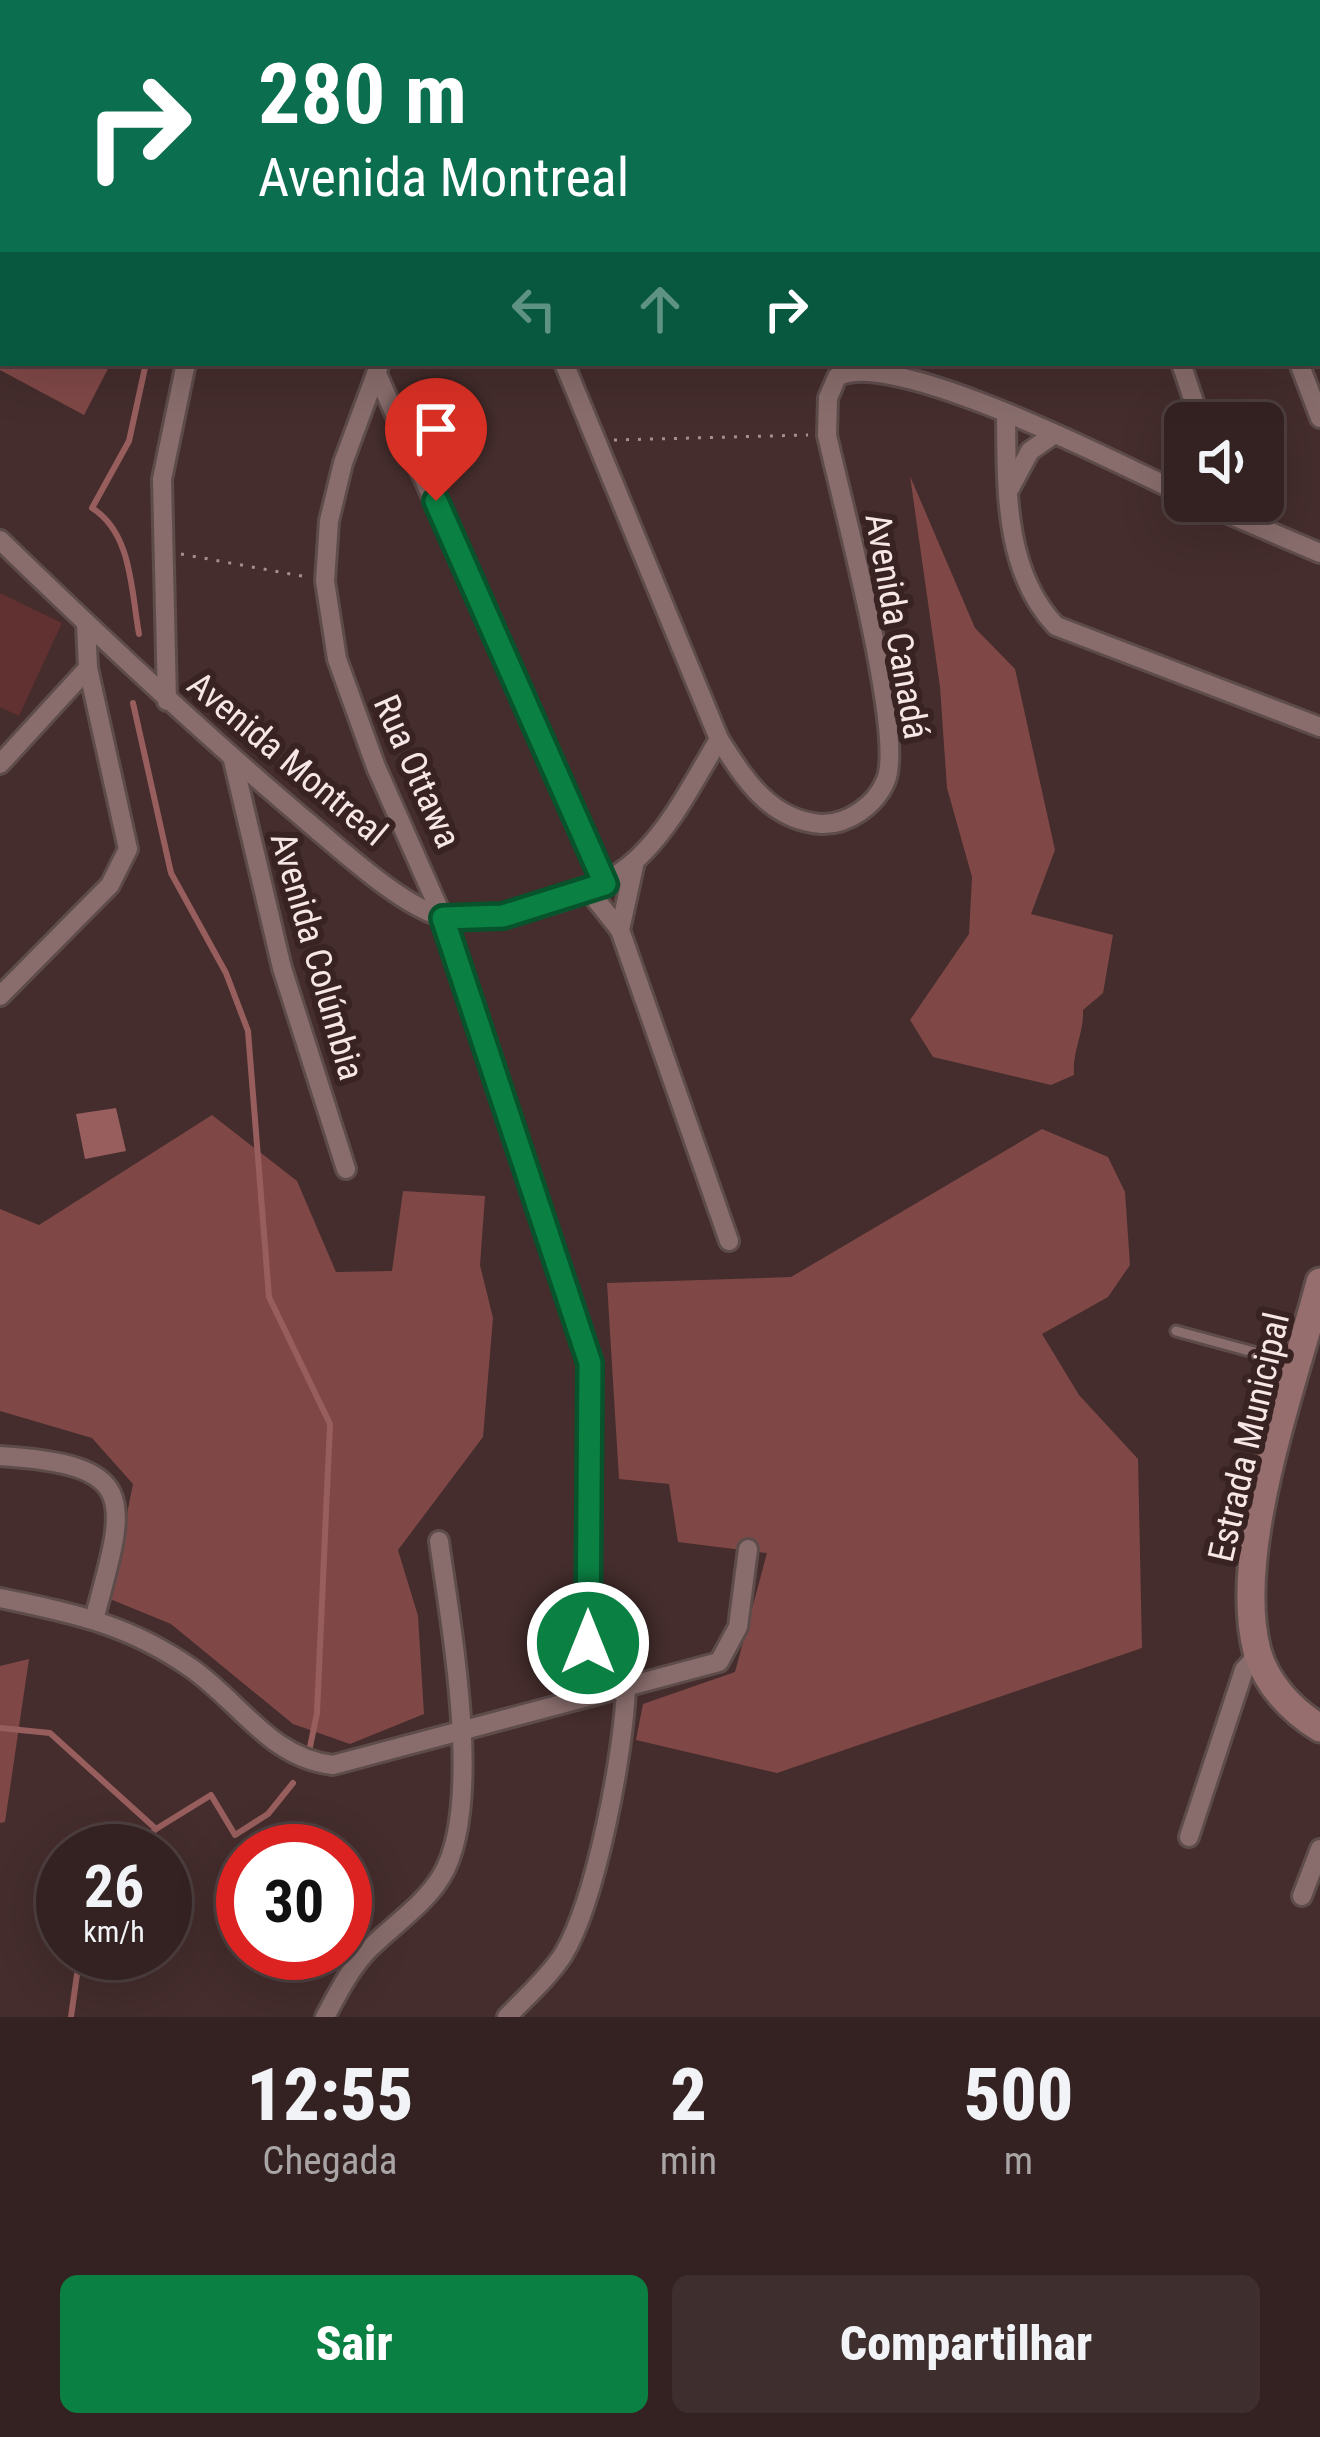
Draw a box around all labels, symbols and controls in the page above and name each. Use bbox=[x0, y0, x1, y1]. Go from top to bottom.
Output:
text: 280 m bbox=[258, 45, 467, 144]
icon: right bbox=[60, 48, 216, 204]
text: Avenida Montreal bbox=[258, 146, 629, 209]
icon: left bbox=[501, 276, 567, 342]
icon: ahead bbox=[627, 276, 693, 342]
icon: right bbox=[753, 276, 819, 342]
pin bbox=[385, 378, 487, 501]
icon: arrive bbox=[403, 396, 469, 462]
map controls bbox=[1164, 402, 1284, 522]
button: sound bbox=[1164, 402, 1284, 522]
street label: Avenida Canadá bbox=[857, 510, 938, 742]
street label: Avenida Montreal bbox=[179, 663, 396, 854]
street label: Rua Ottawa bbox=[365, 688, 469, 854]
street label: Avenida Colúmbia bbox=[262, 828, 372, 1085]
street label: Estrada Municipal bbox=[1200, 1309, 1298, 1566]
position arrow bbox=[525, 1580, 651, 1706]
speed limit sign: 30 bbox=[216, 1824, 372, 1980]
text: 26 bbox=[84, 1851, 144, 1922]
text: km/h bbox=[83, 1914, 145, 1949]
text: 12:55 bbox=[247, 2053, 413, 2138]
text: 2 bbox=[670, 2053, 707, 2138]
text: 500 bbox=[964, 2053, 1073, 2138]
text: Chegada bbox=[262, 2138, 398, 2184]
text: min bbox=[660, 2138, 717, 2184]
text: m bbox=[1004, 2138, 1033, 2184]
button: Sair bbox=[60, 2275, 648, 2413]
button: Compartilhar bbox=[672, 2275, 1260, 2413]

